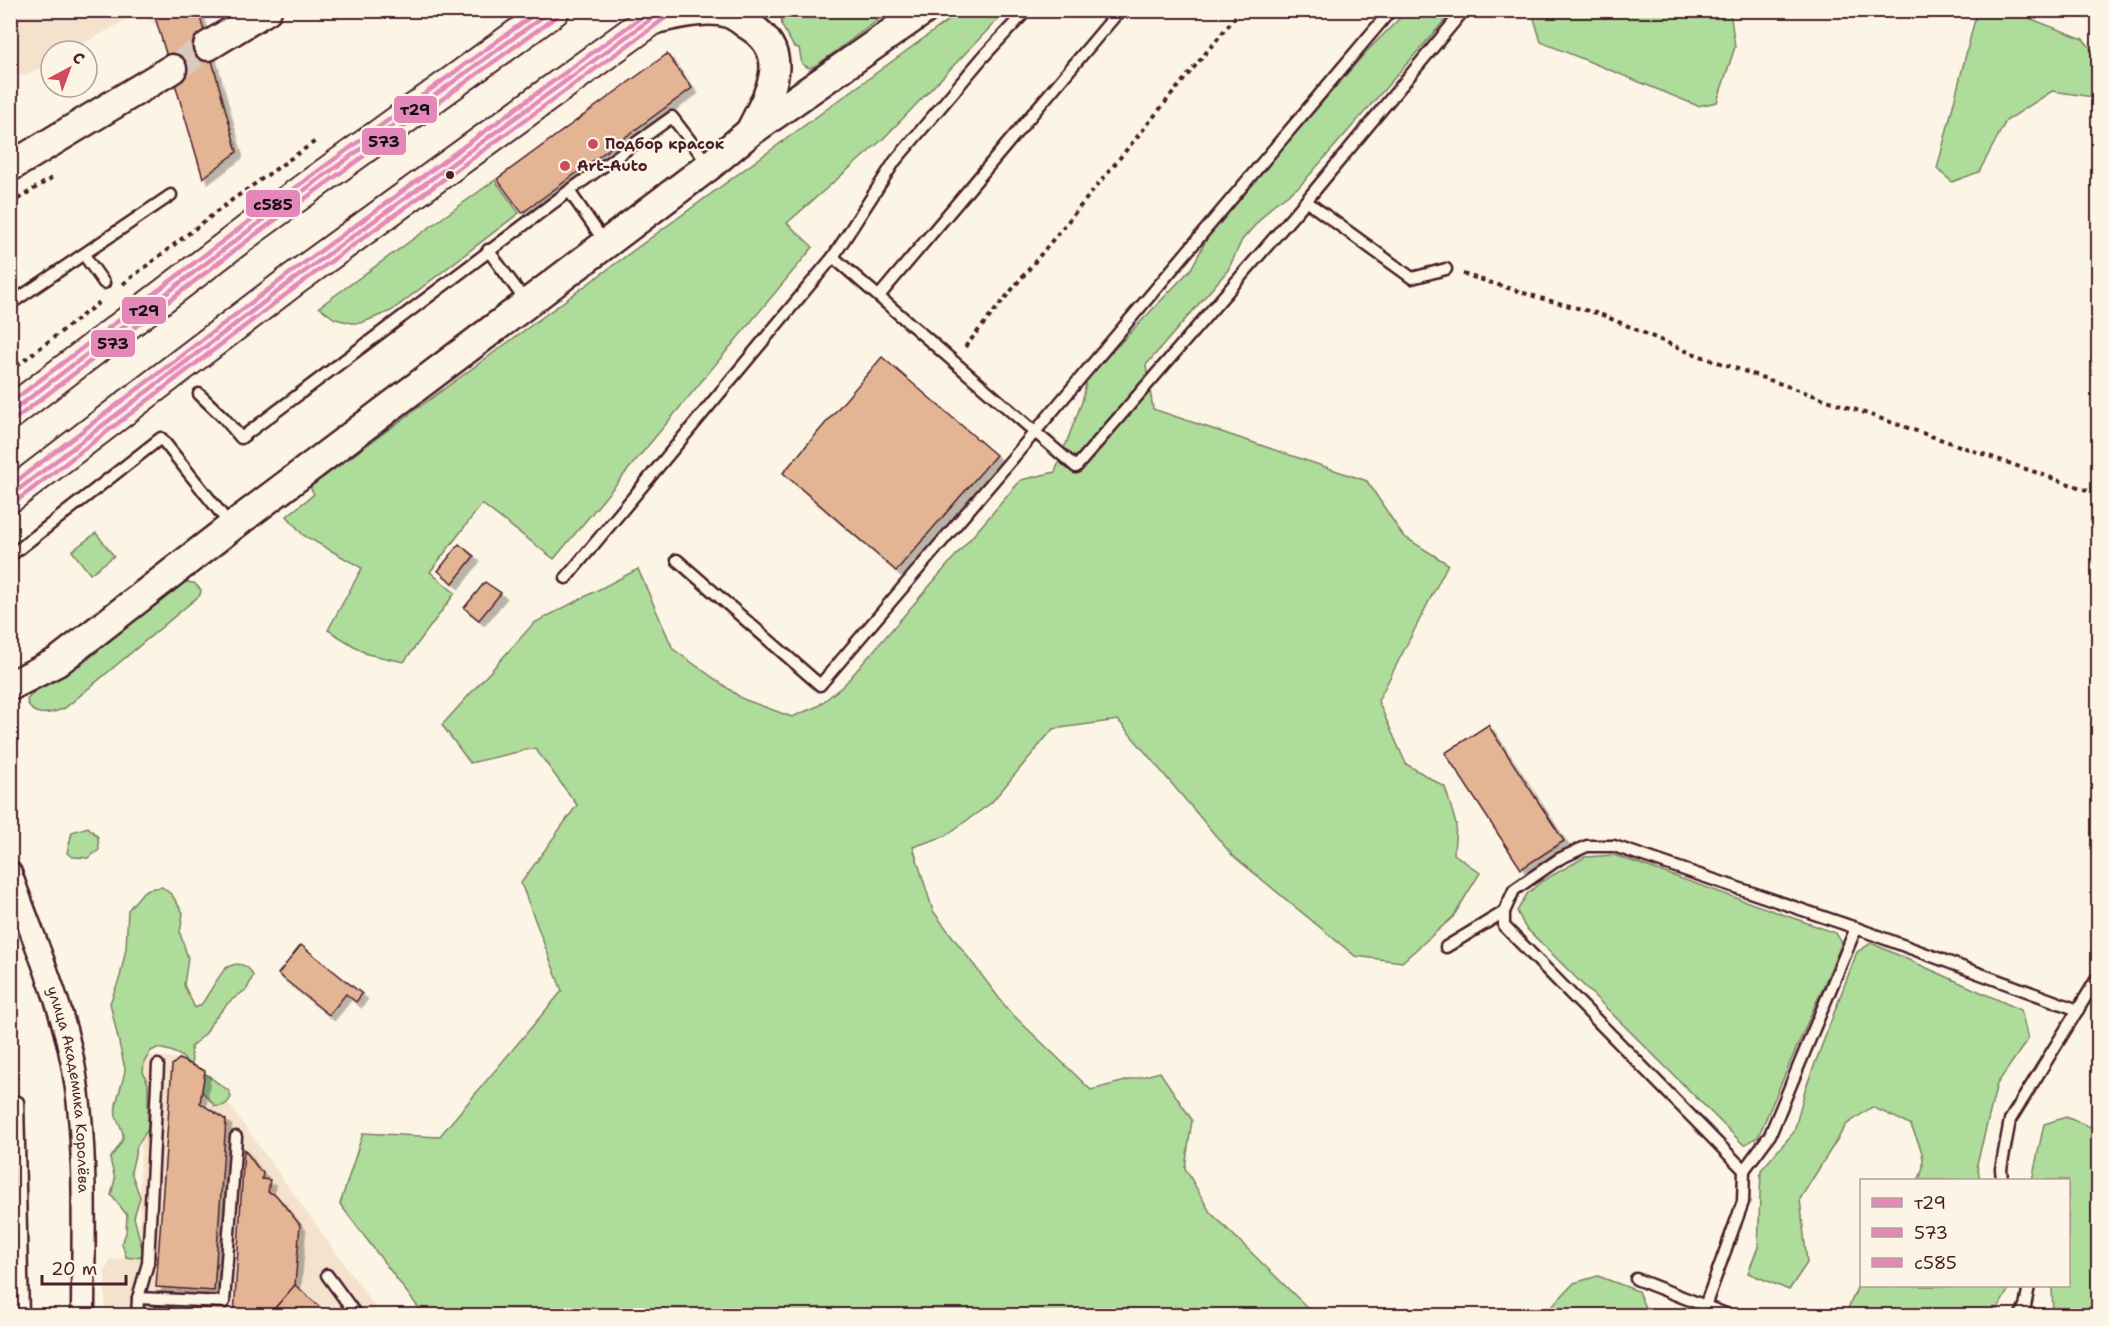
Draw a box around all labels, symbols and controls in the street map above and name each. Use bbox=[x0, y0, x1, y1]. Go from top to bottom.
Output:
north arrow bbox=[39, 39, 99, 99]
text: С bbox=[68, 47, 89, 69]
line badge: т29 bbox=[393, 95, 438, 124]
text: т29 bbox=[400, 99, 430, 120]
line badge: 573 bbox=[361, 127, 407, 156]
text: 573 bbox=[368, 131, 400, 152]
place label: Подбор красок bbox=[605, 134, 725, 154]
marker: Подбор красок bbox=[586, 137, 600, 151]
place label: Art-Auto bbox=[577, 156, 648, 176]
marker: Art-Auto bbox=[558, 159, 572, 173]
unlabelled marker bbox=[444, 169, 456, 181]
line badge: с585 bbox=[245, 189, 301, 218]
text: с585 bbox=[253, 194, 293, 215]
line badge: т29 bbox=[121, 296, 167, 325]
text: т29 bbox=[129, 300, 159, 321]
line badge: 573 bbox=[90, 329, 136, 358]
text: 573 bbox=[97, 333, 129, 354]
street label: улица Академика Королёва bbox=[42, 983, 94, 1194]
legend bbox=[1860, 1179, 2070, 1287]
text: т29 bbox=[1914, 1191, 1946, 1215]
text: 573 bbox=[1914, 1221, 1948, 1245]
scale bar bbox=[42, 1248, 126, 1286]
text: с585 bbox=[1914, 1251, 1957, 1275]
text: 20 m bbox=[51, 1257, 97, 1281]

